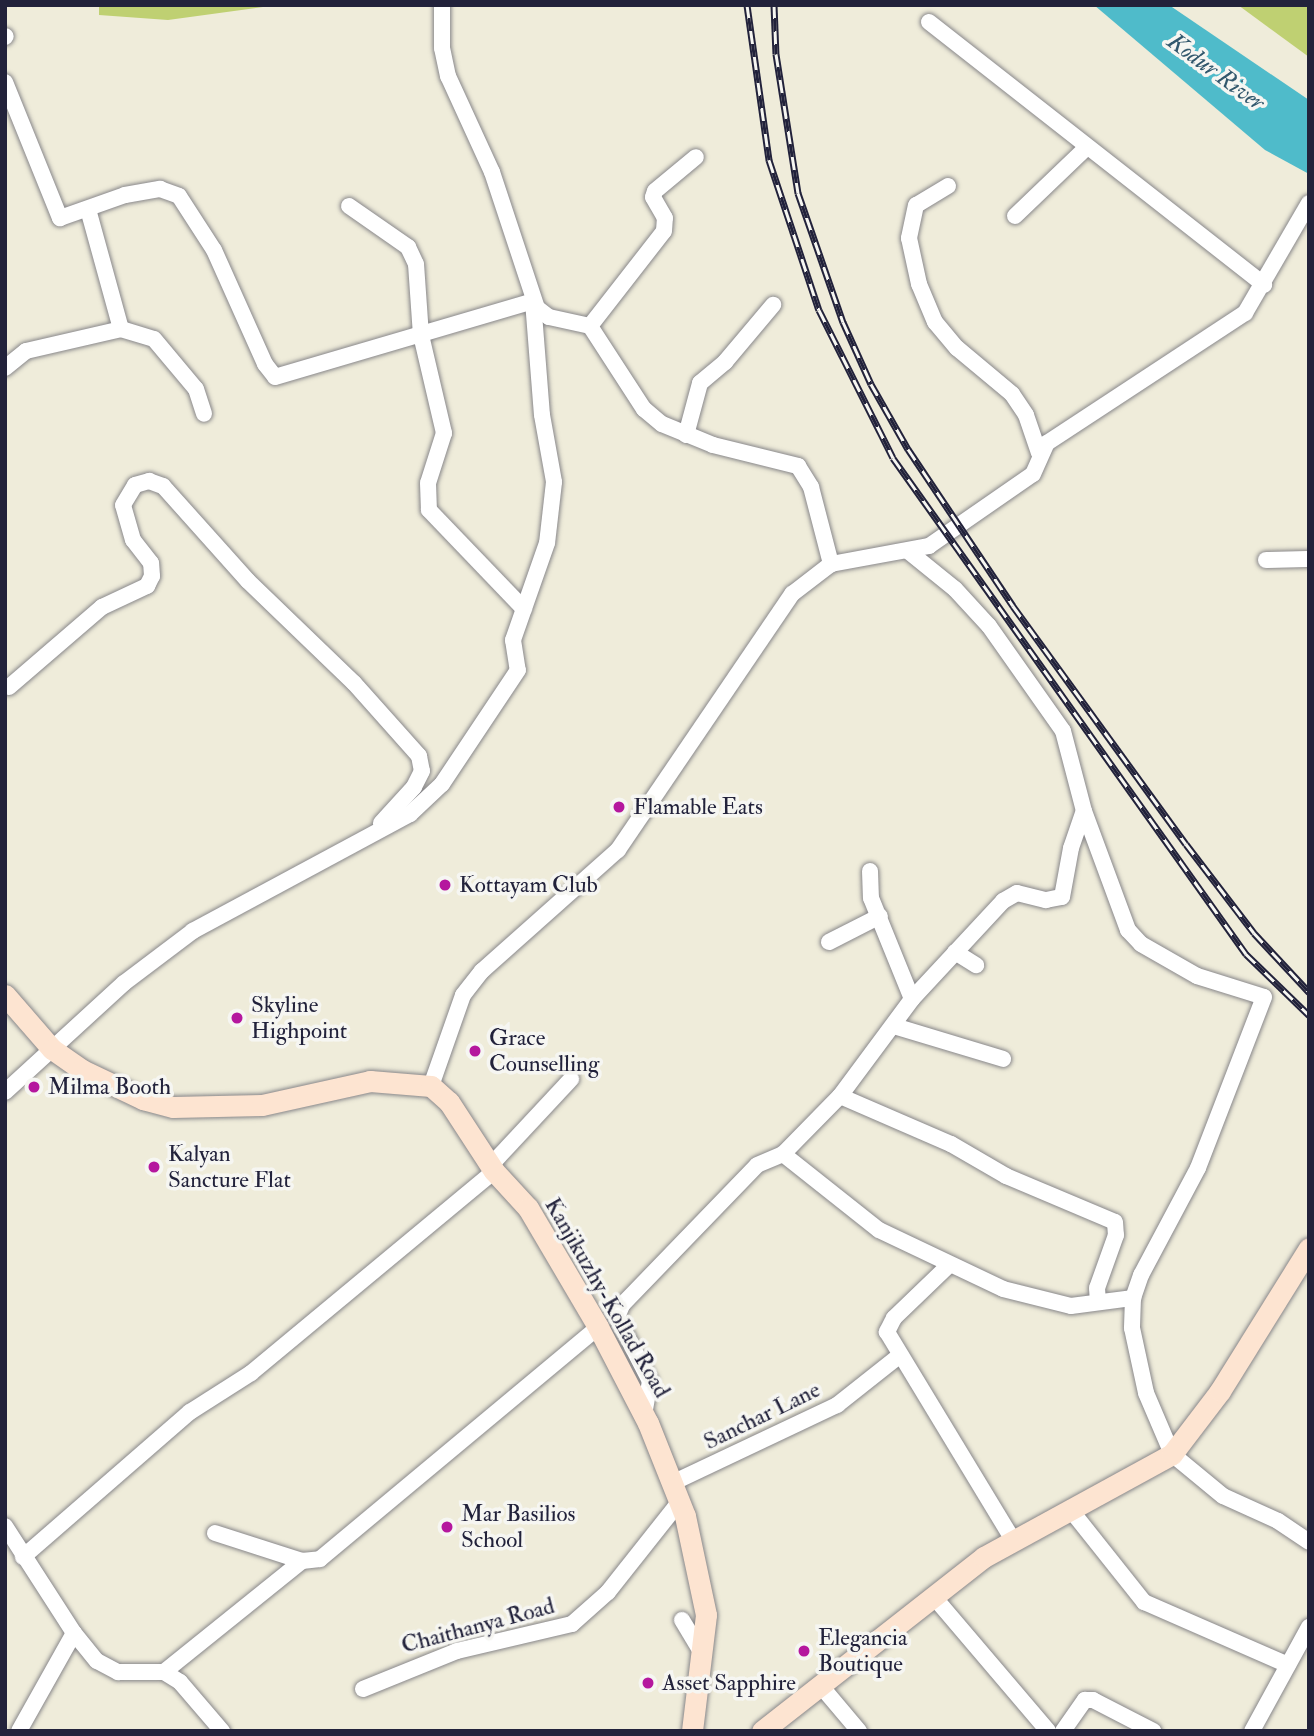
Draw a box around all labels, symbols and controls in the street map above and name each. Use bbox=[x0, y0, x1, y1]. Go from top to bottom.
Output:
water label: Kodur River bbox=[1162, 27, 1270, 117]
place label: Flamable Eats bbox=[633, 793, 763, 821]
marker: Flamable Eats bbox=[611, 799, 627, 815]
place label: Kottayam Club bbox=[459, 871, 598, 899]
marker: Kottayam Club bbox=[437, 877, 453, 893]
place label: Skyline Highpoint bbox=[251, 991, 347, 1045]
marker: Skyline Highpoint bbox=[229, 1010, 245, 1026]
place label: Grace Counselling bbox=[489, 1024, 599, 1078]
marker: Grace Counselling bbox=[467, 1043, 483, 1059]
place label: Milma Booth bbox=[48, 1073, 171, 1101]
marker: Milma Booth bbox=[26, 1079, 42, 1095]
place label: Kalyan Sancture Flat bbox=[168, 1140, 291, 1194]
marker: Kalyan Sancture Flat bbox=[146, 1159, 162, 1175]
street label: Kanjikuzhy-Kollad Road bbox=[538, 1193, 676, 1403]
street label: Sanchar Lane bbox=[699, 1376, 825, 1456]
place label: Mar Basilios School bbox=[461, 1500, 575, 1554]
marker: Mar Basilios School bbox=[439, 1519, 455, 1535]
street label: Chaithanya Road bbox=[398, 1592, 558, 1660]
place label: Elegancia Boutique bbox=[818, 1624, 907, 1678]
marker: Elegancia Boutique bbox=[796, 1643, 812, 1659]
place label: Asset Sapphire bbox=[662, 1669, 796, 1697]
marker: Asset Sapphire bbox=[640, 1675, 656, 1691]

